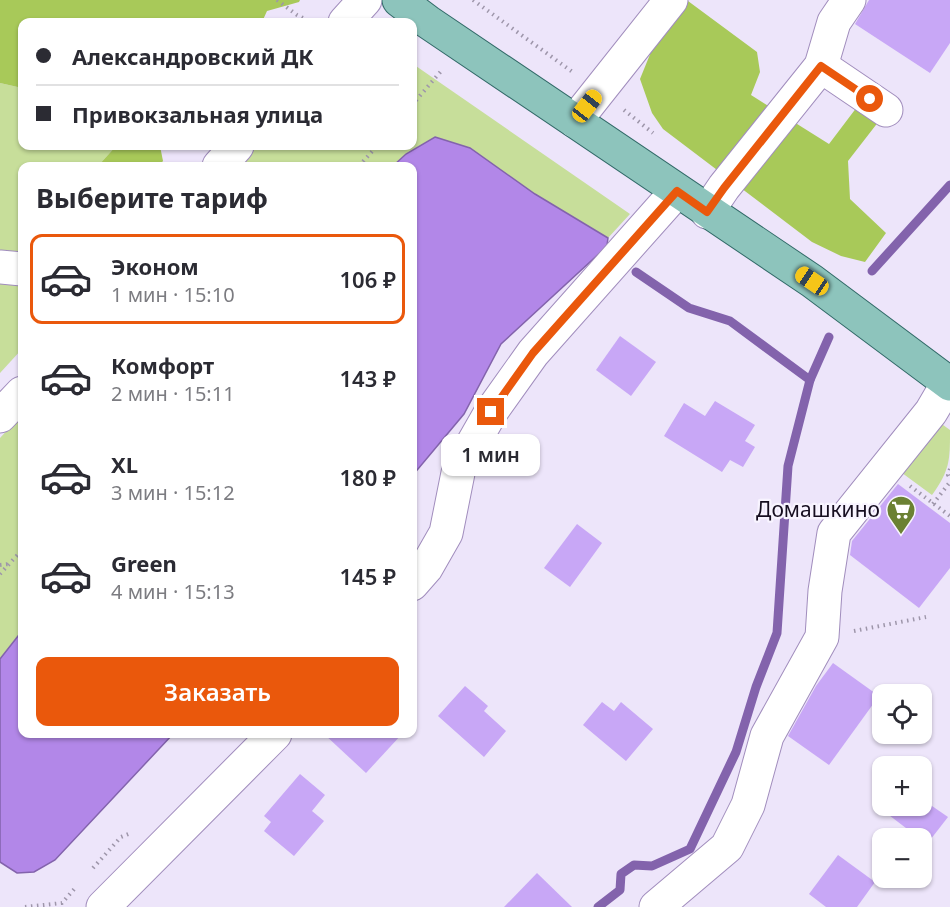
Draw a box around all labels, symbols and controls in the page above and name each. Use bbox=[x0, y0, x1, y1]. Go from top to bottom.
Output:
text: Александровский ДК bbox=[72, 41, 314, 71]
route start bbox=[856, 85, 883, 112]
car bbox=[569, 86, 605, 126]
text: Привокзальная улица bbox=[72, 99, 323, 129]
text: Выберите тариф bbox=[36, 179, 268, 216]
text: Эконом bbox=[111, 251, 199, 281]
icon: car bbox=[39, 252, 93, 306]
car bbox=[792, 263, 832, 299]
text: 106 ₽ bbox=[339, 264, 396, 294]
text: 1 мин · 15:10 bbox=[111, 281, 235, 308]
text: Комфорт bbox=[111, 350, 214, 380]
icon: car bbox=[39, 351, 93, 405]
text: 143 ₽ bbox=[339, 363, 396, 393]
text: 2 мин · 15:11 bbox=[111, 380, 235, 407]
route end bbox=[477, 398, 504, 425]
callout: 1 мин bbox=[442, 433, 540, 475]
text: 1 мин bbox=[461, 441, 520, 468]
text: XL bbox=[111, 449, 138, 479]
icon: car bbox=[39, 450, 93, 504]
text: 180 ₽ bbox=[339, 462, 396, 492]
text: 3 мин · 15:12 bbox=[111, 479, 235, 506]
supermarket icon: Домашкино bbox=[885, 494, 917, 536]
place label: Домашкино bbox=[756, 495, 880, 523]
text: Green bbox=[111, 548, 177, 578]
icon: car bbox=[39, 549, 93, 603]
text: 145 ₽ bbox=[339, 561, 396, 591]
text: 4 мин · 15:13 bbox=[111, 578, 235, 605]
button: Заказать bbox=[36, 657, 399, 726]
map controls bbox=[872, 684, 932, 888]
button: locate bbox=[872, 684, 932, 744]
button: + bbox=[872, 756, 932, 816]
button: − bbox=[872, 828, 932, 888]

